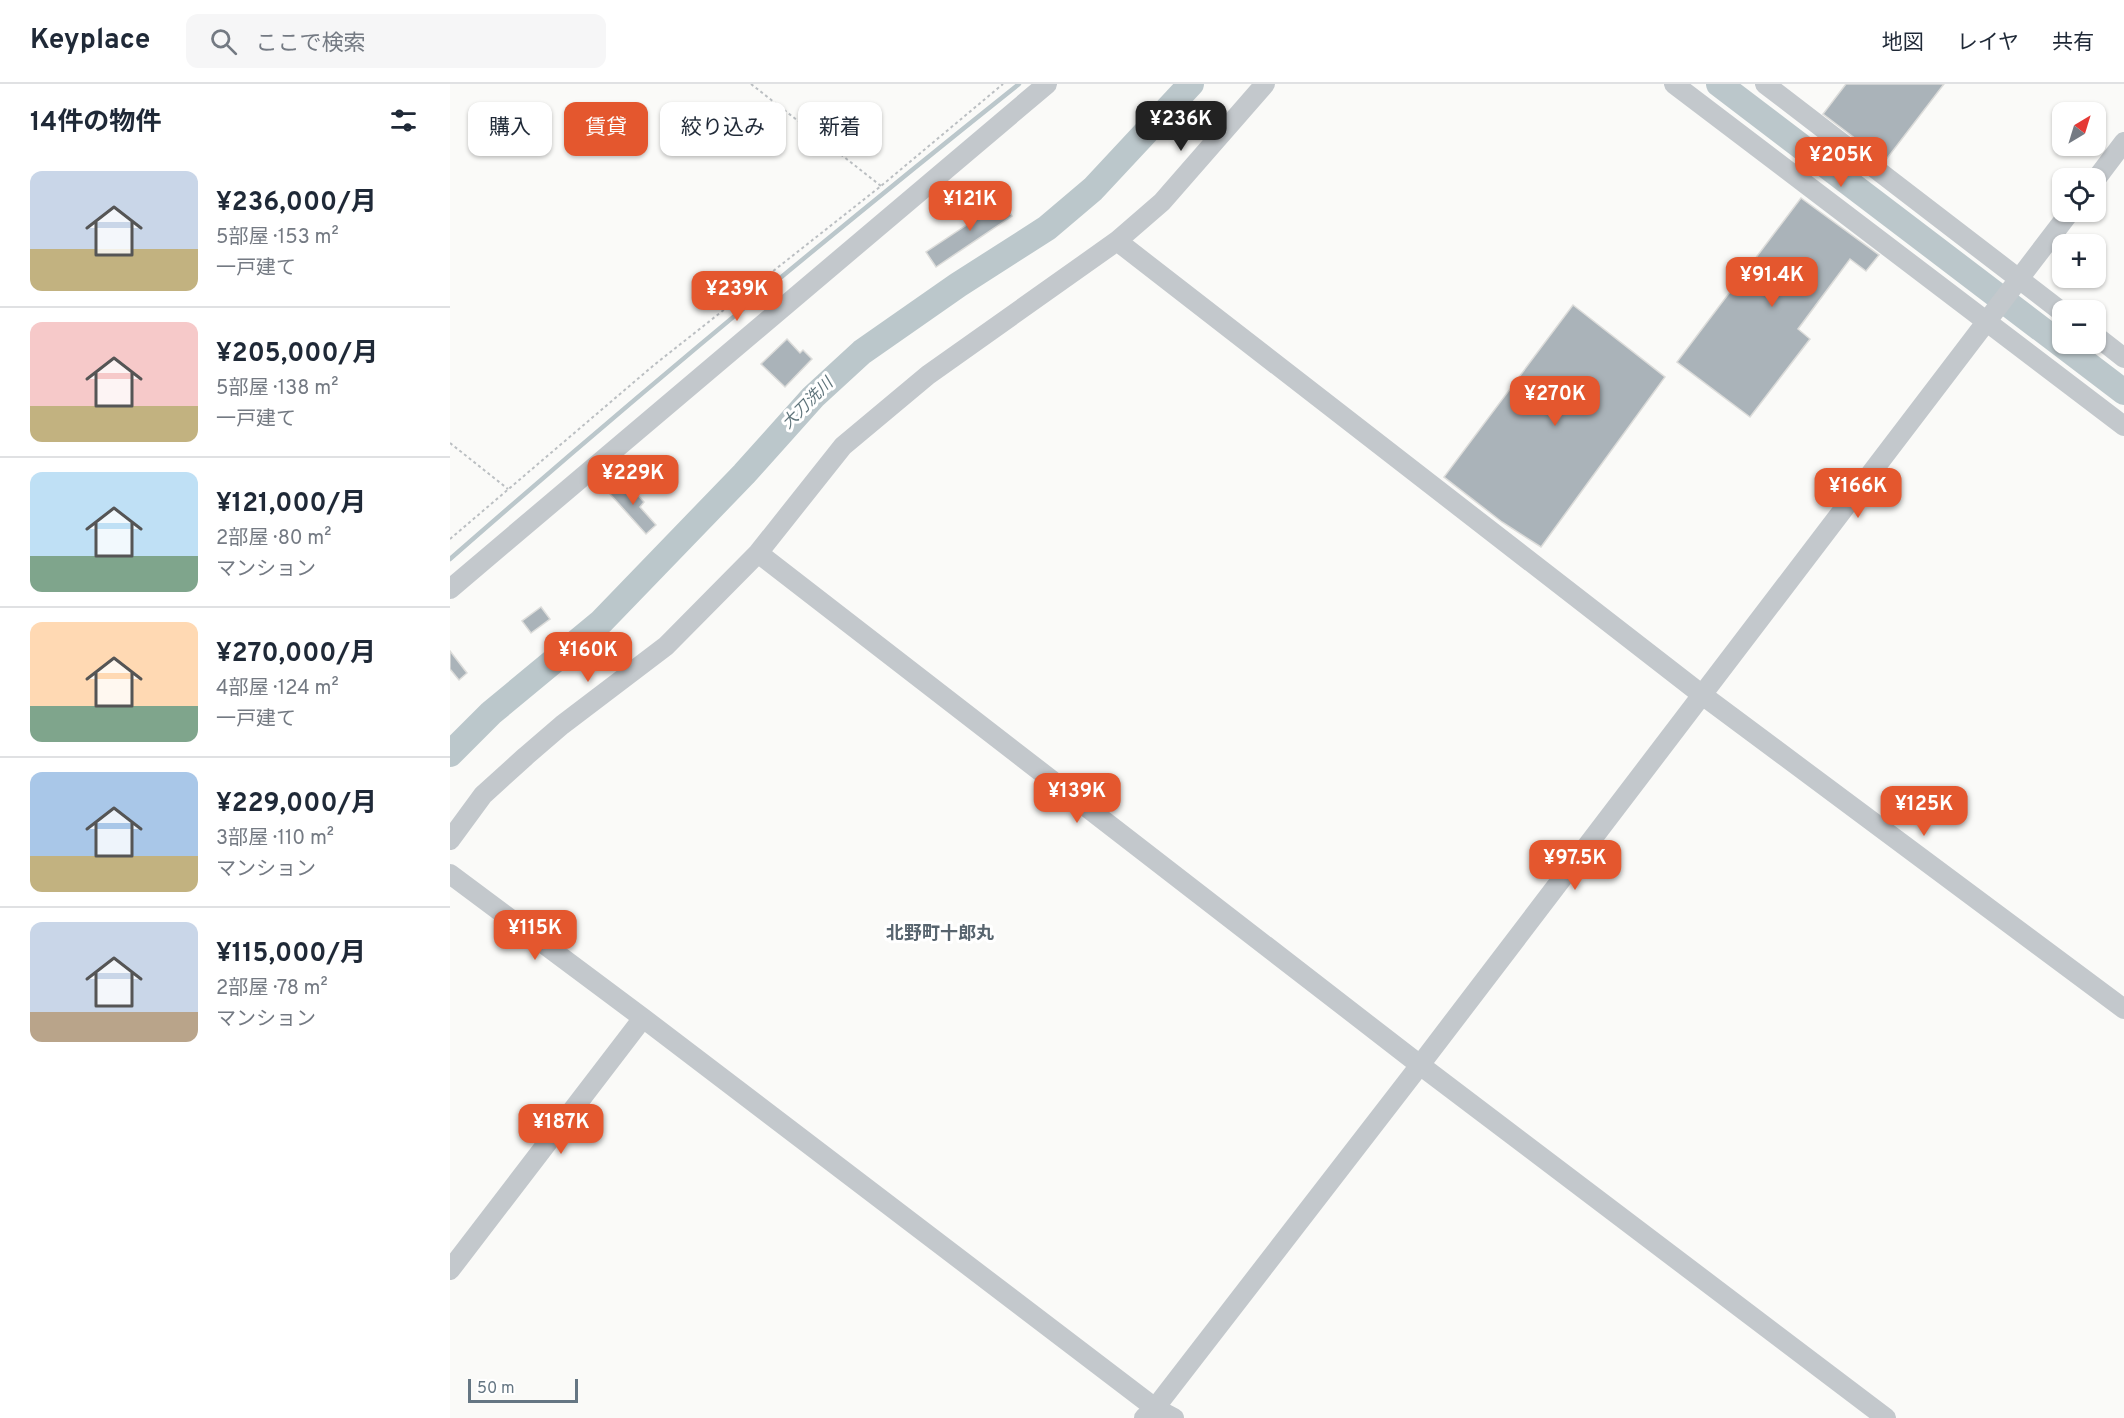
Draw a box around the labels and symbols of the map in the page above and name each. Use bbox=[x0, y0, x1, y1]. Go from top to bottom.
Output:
pin: ¥236K bbox=[1139, 101, 1223, 152]
north arrow bbox=[2052, 102, 2106, 156]
pin: ¥205K bbox=[1799, 137, 1883, 188]
pin: ¥121K bbox=[928, 181, 1012, 232]
pin: ¥91.4K bbox=[1723, 257, 1821, 308]
pin: ¥239K bbox=[695, 271, 779, 322]
water label: 大刀洗川 bbox=[778, 373, 839, 434]
pin: ¥270K bbox=[1513, 376, 1597, 427]
pin: ¥229K bbox=[591, 455, 675, 506]
pin: ¥166K bbox=[1816, 468, 1900, 519]
pin: ¥160K bbox=[546, 632, 630, 683]
pin: ¥139K bbox=[1035, 773, 1119, 824]
pin: ¥125K bbox=[1882, 786, 1966, 837]
pin: ¥97.5K bbox=[1526, 840, 1624, 891]
pin: ¥115K bbox=[493, 910, 577, 961]
district label: 北野町十郎丸 bbox=[886, 923, 994, 946]
pin: ¥187K bbox=[519, 1104, 603, 1155]
scale bar bbox=[468, 1376, 578, 1404]

